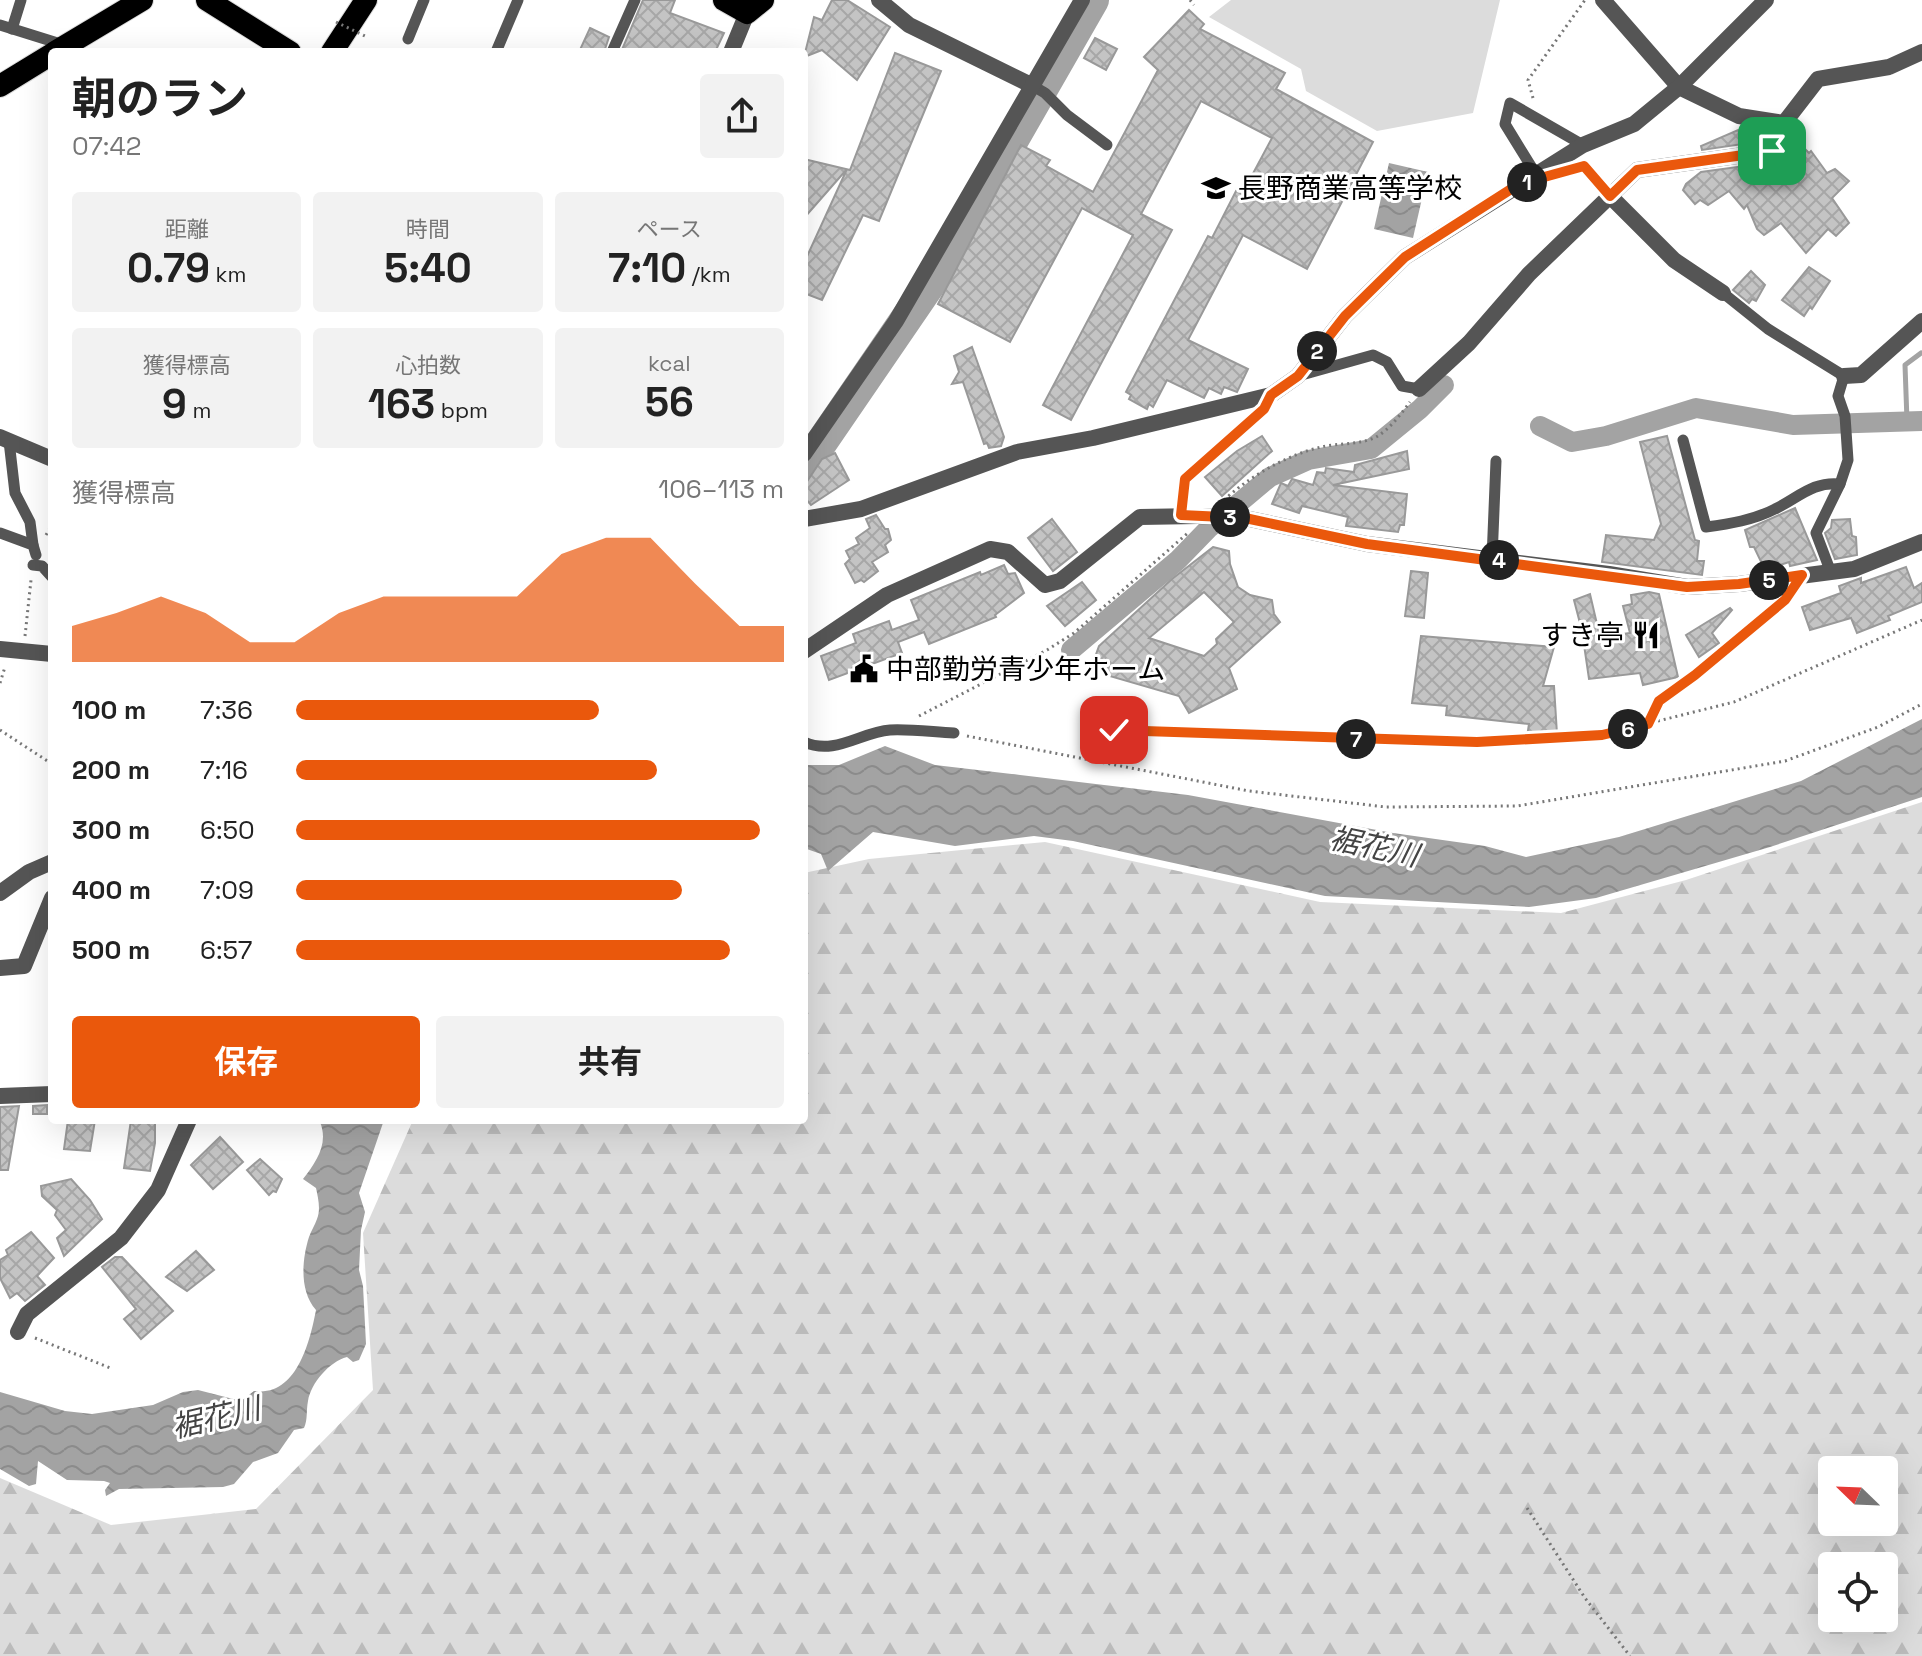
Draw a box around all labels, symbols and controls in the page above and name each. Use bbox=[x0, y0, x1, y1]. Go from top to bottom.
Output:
text: 朝のラン bbox=[72, 71, 248, 127]
button: share bbox=[700, 74, 784, 158]
pin bbox=[1738, 117, 1806, 185]
text: 07:42 bbox=[72, 129, 141, 163]
icon: arrive bbox=[1750, 129, 1794, 173]
pin: 1 bbox=[1507, 162, 1547, 202]
text: 1 bbox=[1522, 168, 1532, 196]
place label: 長野商業高等学校 bbox=[1238, 170, 1462, 206]
school or university icon: 長野商業高等学校 bbox=[1201, 173, 1231, 203]
text: 距離 bbox=[165, 215, 209, 243]
text: 時間 bbox=[406, 215, 450, 243]
text: ペース bbox=[637, 215, 702, 243]
text: 0.79 bbox=[127, 243, 210, 294]
text: 5:40 bbox=[384, 243, 472, 294]
text: 7:10 bbox=[608, 243, 686, 294]
text: km bbox=[210, 260, 246, 288]
text: /km bbox=[686, 260, 731, 288]
pin: 2 bbox=[1297, 331, 1337, 371]
text: 2 bbox=[1310, 337, 1324, 365]
text: kcal bbox=[648, 349, 691, 377]
text: 獲得標高 bbox=[143, 351, 231, 379]
text: 心拍数 bbox=[395, 351, 461, 379]
text: 56 bbox=[645, 377, 694, 428]
text: 9 bbox=[162, 379, 187, 430]
text: 163 bbox=[368, 379, 435, 430]
text: m bbox=[187, 396, 211, 424]
text: bpm bbox=[435, 396, 488, 424]
text: 106–113 m bbox=[658, 472, 784, 506]
text: 獲得標高 bbox=[72, 476, 176, 510]
pin: 3 bbox=[1210, 497, 1250, 537]
text: 3 bbox=[1223, 503, 1237, 531]
pin: 4 bbox=[1479, 540, 1519, 580]
text: 4 bbox=[1492, 546, 1506, 574]
pin: 5 bbox=[1749, 560, 1789, 600]
text: 5 bbox=[1762, 566, 1776, 594]
place label: すき亭 bbox=[1540, 617, 1624, 653]
restaurant icon: すき亭 bbox=[1631, 620, 1661, 650]
place label: 中部勤労青少年ホーム bbox=[886, 651, 1165, 687]
public building icon: 中部勤労青少年ホーム bbox=[849, 654, 879, 684]
text: 100 m bbox=[72, 693, 146, 727]
text: 7:36 bbox=[200, 693, 253, 727]
pin bbox=[1080, 696, 1148, 764]
icon: check bbox=[1092, 708, 1136, 752]
pin: 6 bbox=[1608, 709, 1648, 749]
text: 6 bbox=[1621, 715, 1635, 743]
pin: 7 bbox=[1336, 719, 1376, 759]
text: 7 bbox=[1350, 725, 1362, 753]
text: 200 m bbox=[72, 753, 150, 787]
text: 7:16 bbox=[200, 753, 248, 787]
text: 300 m bbox=[72, 813, 150, 847]
text: 6:50 bbox=[200, 813, 255, 847]
water label: 裾花川 bbox=[1326, 818, 1425, 876]
text: 400 m bbox=[72, 873, 151, 907]
text: 7:09 bbox=[200, 873, 254, 907]
text: 500 m bbox=[72, 933, 150, 967]
text: 6:57 bbox=[200, 933, 252, 967]
button: 保存 bbox=[72, 1016, 420, 1108]
button: 共有 bbox=[436, 1016, 784, 1108]
water label: 裾花川 bbox=[168, 1388, 267, 1447]
north arrow bbox=[1818, 1456, 1898, 1536]
map controls bbox=[1818, 1456, 1898, 1632]
button: locate bbox=[1818, 1552, 1898, 1632]

